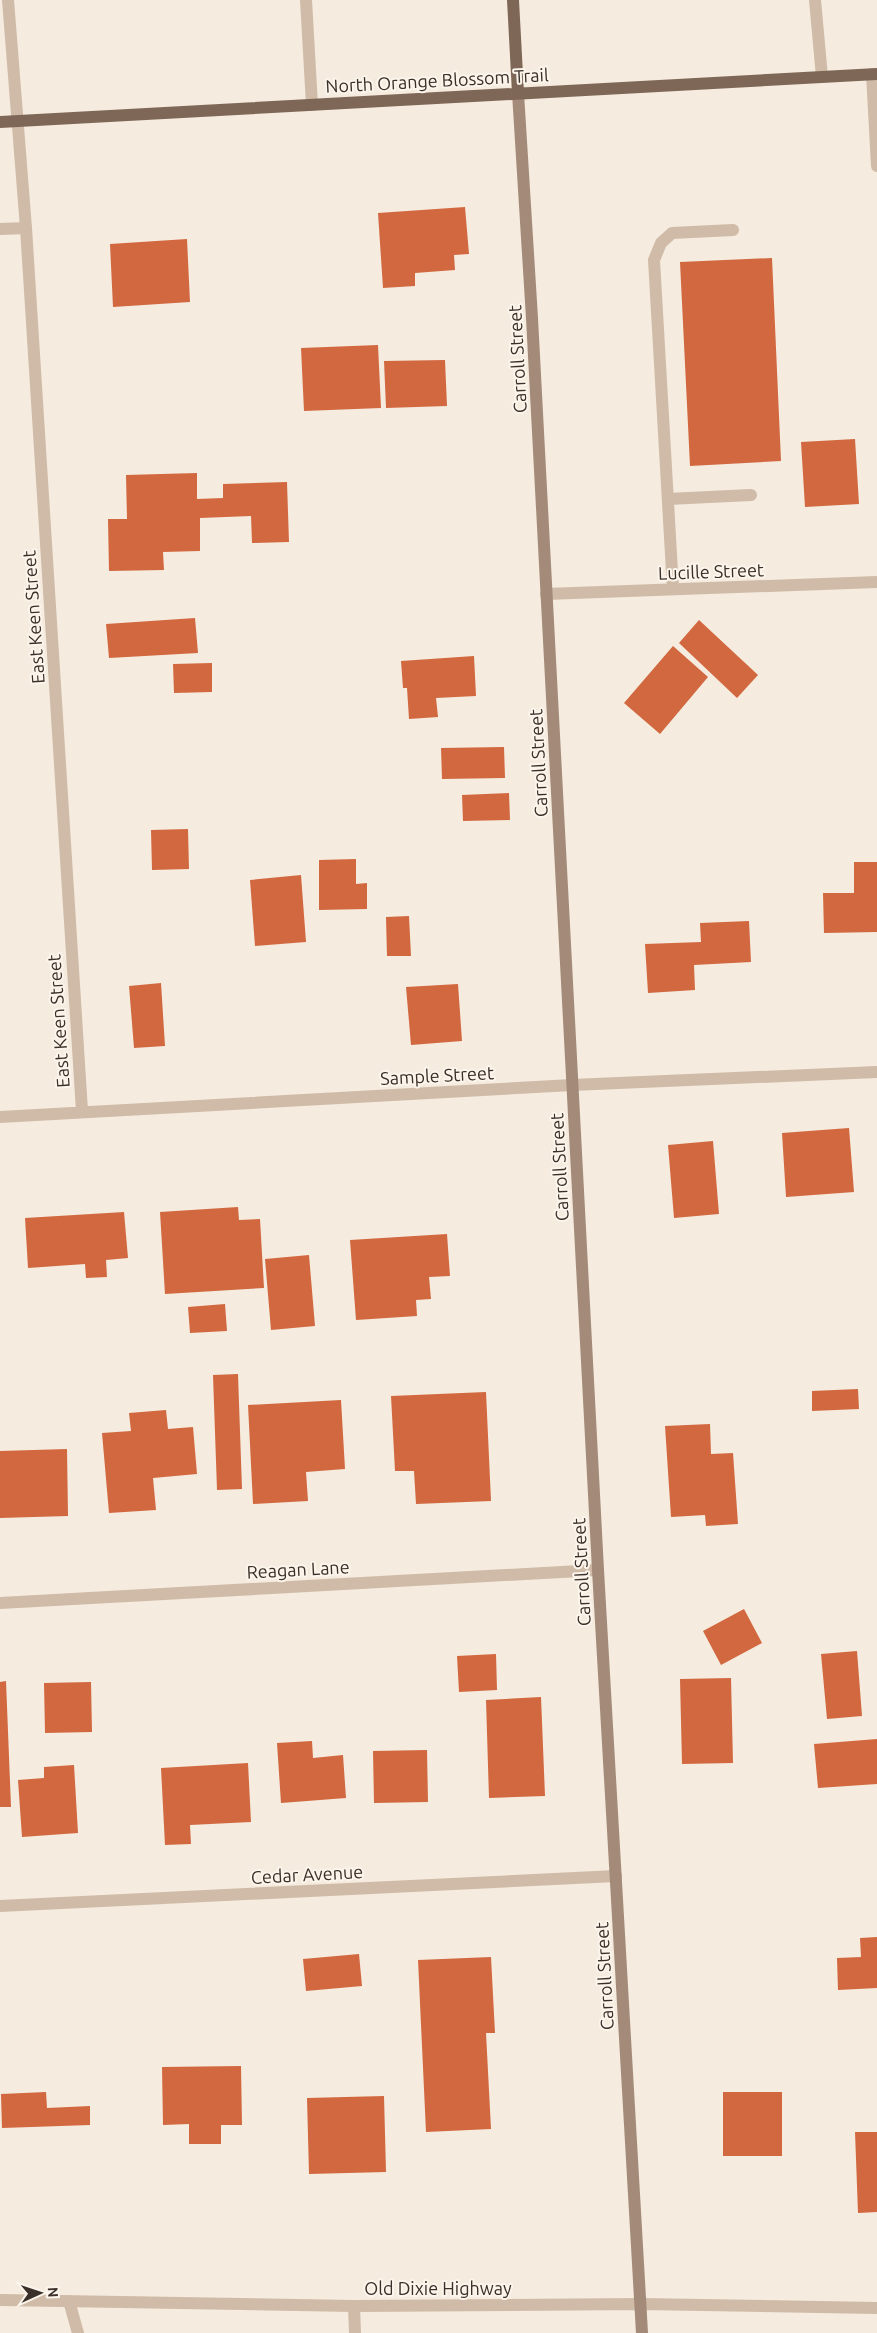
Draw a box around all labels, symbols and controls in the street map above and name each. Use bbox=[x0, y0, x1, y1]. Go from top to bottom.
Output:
street label: North Orange Blossom Trail bbox=[325, 64, 549, 96]
street label: Carroll Street bbox=[504, 304, 530, 414]
street label: East Keen Street bbox=[18, 550, 48, 684]
street label: Lucille Street bbox=[658, 559, 764, 583]
street label: Carroll Street bbox=[525, 708, 551, 818]
street label: East Keen Street bbox=[43, 954, 73, 1088]
street label: Sample Street bbox=[380, 1062, 494, 1088]
street label: Carroll Street bbox=[546, 1112, 572, 1222]
street label: Carroll Street bbox=[568, 1517, 594, 1627]
street label: Reagan Lane bbox=[246, 1556, 350, 1582]
street label: Cedar Avenue bbox=[250, 1861, 364, 1887]
street label: Carroll Street bbox=[591, 1921, 617, 2031]
north arrow bbox=[15, 2268, 65, 2318]
street label: Old Dixie Highway bbox=[364, 2278, 512, 2298]
text: N bbox=[45, 2287, 61, 2298]

